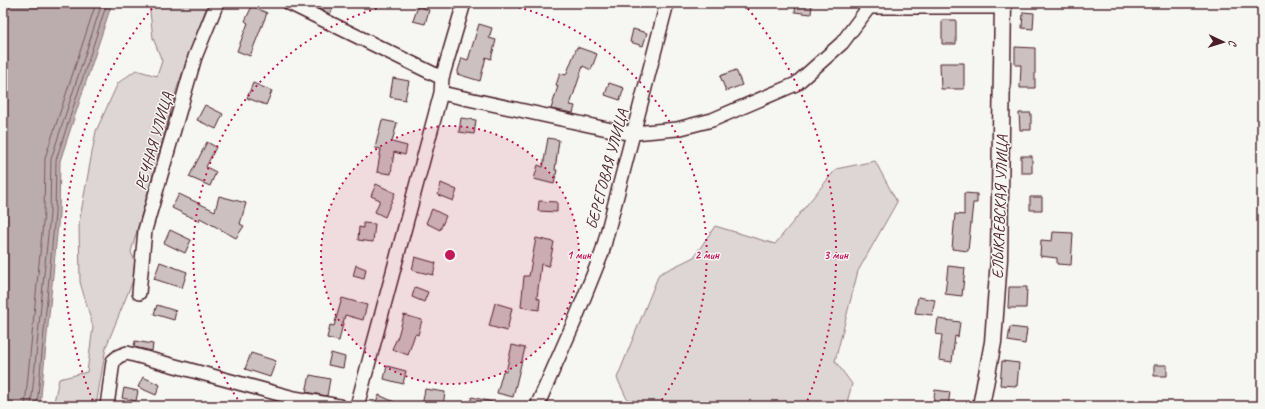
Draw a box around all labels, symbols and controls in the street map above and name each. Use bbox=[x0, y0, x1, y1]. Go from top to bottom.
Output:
north arrow bbox=[1203, 22, 1243, 62]
text: С bbox=[1226, 40, 1240, 47]
street label: РЕЧНАЯ УЛИЦА bbox=[131, 89, 178, 192]
street label: БЕРЕГОВАЯ УЛИЦА bbox=[581, 106, 633, 231]
street label: ЕЛЫКАЕВСКАЯ УЛИЦА bbox=[987, 134, 1013, 279]
text: 1 мин bbox=[567, 247, 592, 263]
text: 2 мин bbox=[695, 247, 720, 263]
text: 3 мин bbox=[824, 247, 849, 263]
centre of rings bbox=[443, 248, 457, 262]

